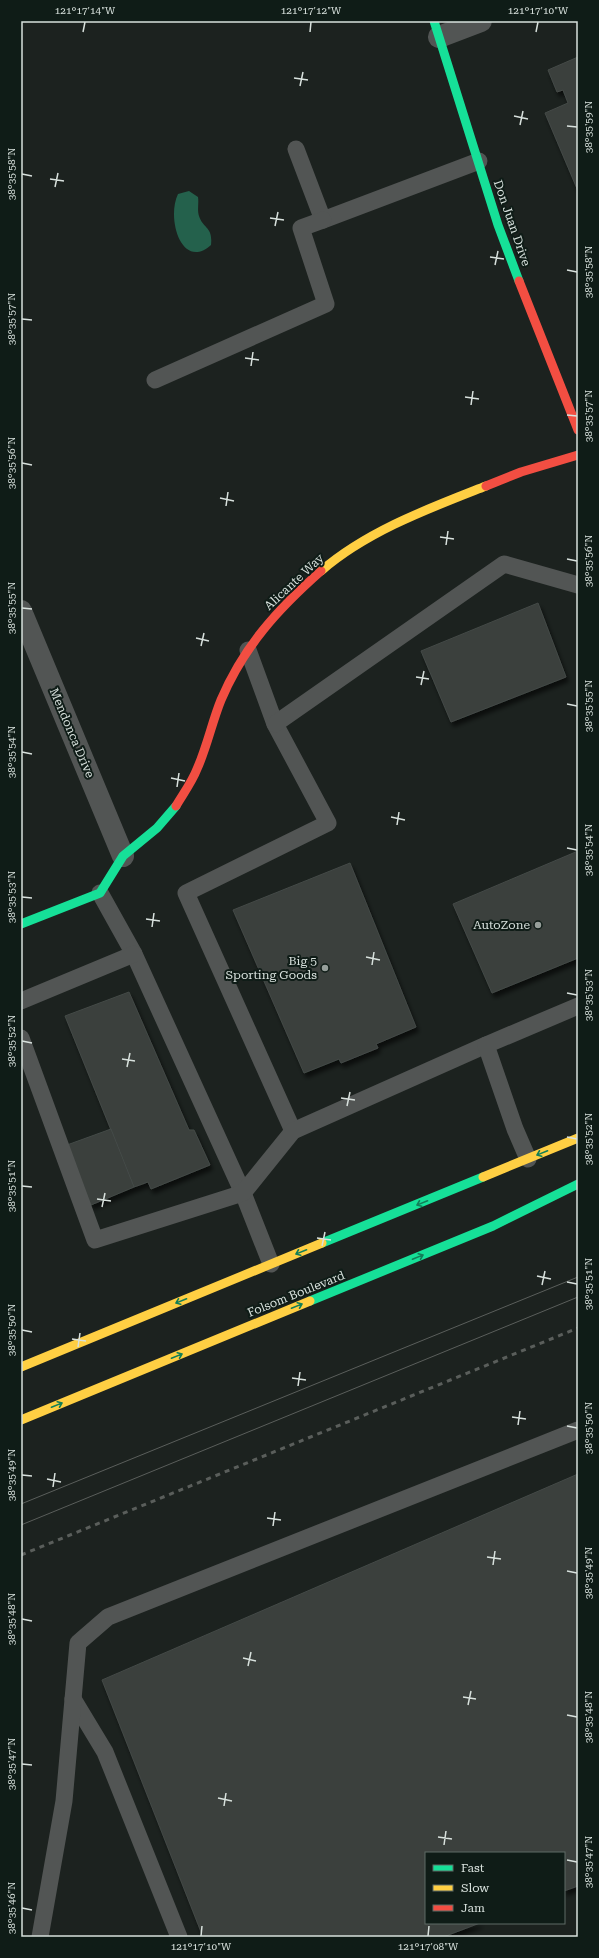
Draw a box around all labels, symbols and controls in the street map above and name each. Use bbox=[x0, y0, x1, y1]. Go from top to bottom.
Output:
text: 121°17'14"W bbox=[55, 5, 116, 16]
text: 121°17'12"W bbox=[281, 5, 342, 16]
text: 121°17'10"W bbox=[508, 5, 569, 16]
text: 38°35'59"N bbox=[583, 101, 594, 153]
text: 38°35'58"N bbox=[6, 148, 17, 200]
street label: Don Juan Drive bbox=[491, 178, 533, 268]
text: 38°35'58"N bbox=[583, 246, 594, 298]
text: 38°35'57"N bbox=[6, 293, 17, 345]
text: 38°35'57"N bbox=[583, 390, 594, 442]
text: 38°35'56"N bbox=[6, 437, 17, 489]
text: 38°35'56"N bbox=[583, 535, 594, 587]
street label: Alicante Way bbox=[261, 550, 327, 613]
text: 38°35'55"N bbox=[6, 582, 17, 634]
text: 38°35'55"N bbox=[583, 680, 594, 732]
street label: Mendonca Drive bbox=[47, 686, 97, 780]
text: 38°35'54"N bbox=[6, 726, 17, 778]
text: 38°35'54"N bbox=[583, 824, 594, 876]
text: 38°35'53"N bbox=[6, 871, 17, 923]
place label: AutoZone bbox=[473, 918, 530, 932]
marker: AutoZone bbox=[533, 920, 543, 930]
place label: Big 5 Sporting Goods bbox=[226, 954, 317, 982]
marker: Big 5 Sporting Goods bbox=[320, 963, 330, 973]
text: 38°35'53"N bbox=[583, 969, 594, 1021]
text: 38°35'52"N bbox=[6, 1015, 17, 1067]
text: 38°35'52"N bbox=[583, 1113, 594, 1165]
one-way arrow bbox=[536, 1150, 548, 1158]
text: 38°35'51"N bbox=[6, 1160, 17, 1212]
one-way arrow bbox=[416, 1199, 428, 1207]
one-way arrow bbox=[296, 1248, 308, 1256]
one-way arrow bbox=[411, 1252, 423, 1260]
text: 38°35'51"N bbox=[583, 1258, 594, 1310]
street label: Folsom Boulevard bbox=[245, 1268, 347, 1320]
one-way arrow bbox=[176, 1298, 188, 1306]
one-way arrow bbox=[291, 1302, 303, 1309]
text: 38°35'50"N bbox=[6, 1304, 17, 1356]
one-way arrow bbox=[171, 1351, 183, 1359]
one-way arrow bbox=[51, 1401, 63, 1409]
text: 38°35'50"N bbox=[583, 1402, 594, 1454]
text: 38°35'49"N bbox=[6, 1449, 17, 1501]
text: 38°35'49"N bbox=[583, 1547, 594, 1599]
text: 38°35'48"N bbox=[6, 1593, 17, 1645]
text: 38°35'48"N bbox=[583, 1691, 594, 1743]
text: 38°35'47"N bbox=[6, 1738, 17, 1790]
text: 38°35'47"N bbox=[583, 1836, 594, 1888]
legend bbox=[425, 1852, 565, 1924]
text: Fast bbox=[461, 1861, 485, 1875]
text: Slow bbox=[461, 1881, 489, 1895]
text: 38°35'46"N bbox=[6, 1882, 17, 1934]
text: Jam bbox=[461, 1901, 485, 1915]
text: 121°17'10"W bbox=[171, 1941, 232, 1952]
text: 121°17'08"W bbox=[398, 1941, 459, 1952]

